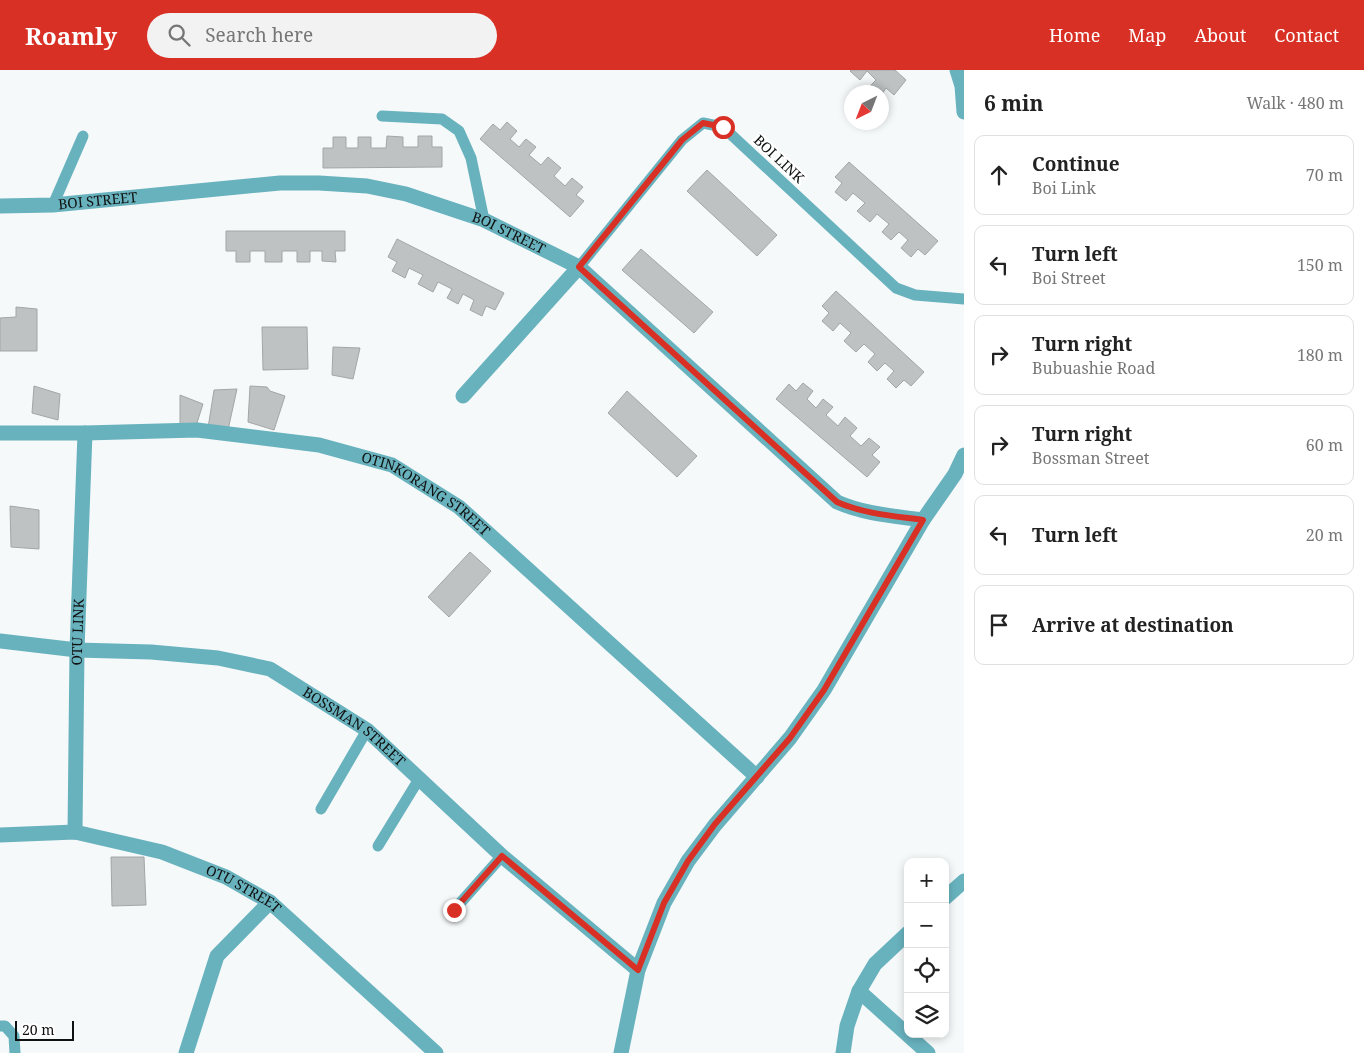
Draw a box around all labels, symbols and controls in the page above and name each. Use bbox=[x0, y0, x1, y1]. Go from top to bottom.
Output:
search box bbox=[147, 13, 497, 58]
text: Roamly bbox=[25, 19, 117, 52]
icon: search bbox=[165, 21, 193, 49]
text: Search here bbox=[205, 22, 313, 48]
text: Home bbox=[1049, 23, 1100, 47]
text: Map bbox=[1128, 23, 1166, 47]
text: About bbox=[1194, 23, 1246, 47]
text: Contact bbox=[1274, 23, 1339, 47]
north arrow bbox=[844, 85, 889, 130]
text: 6 min bbox=[984, 89, 1043, 117]
text: Walk · 480 m bbox=[1247, 92, 1344, 114]
route start bbox=[712, 116, 735, 139]
street label: BOI LINK bbox=[750, 130, 809, 187]
text: Continue bbox=[1032, 151, 1120, 177]
icon: ahead bbox=[985, 161, 1013, 189]
text: 70 m bbox=[1306, 164, 1343, 186]
text: Boi Link bbox=[1032, 177, 1096, 199]
street label: BOI STREET bbox=[57, 187, 139, 213]
street label: BOI STREET bbox=[470, 207, 549, 258]
text: Turn left bbox=[1032, 241, 1118, 267]
icon: left bbox=[985, 251, 1013, 279]
text: 150 m bbox=[1297, 254, 1343, 276]
text: Boi Street bbox=[1032, 267, 1106, 289]
text: Turn right bbox=[1032, 331, 1132, 357]
icon: right bbox=[985, 341, 1013, 369]
text: 180 m bbox=[1297, 344, 1343, 366]
text: Bubuashie Road bbox=[1032, 357, 1155, 379]
text: Turn right bbox=[1032, 421, 1132, 447]
icon: right bbox=[985, 431, 1013, 459]
text: 60 m bbox=[1306, 434, 1343, 456]
street label: OTINKORANG STREET bbox=[360, 447, 495, 540]
text: Bossman Street bbox=[1032, 447, 1149, 469]
icon: left bbox=[985, 521, 1013, 549]
text: Turn left bbox=[1032, 522, 1118, 548]
text: 20 m bbox=[1306, 524, 1343, 546]
street label: OTU LINK bbox=[67, 598, 88, 665]
icon: arrive bbox=[985, 611, 1013, 639]
text: Arrive at destination bbox=[1032, 612, 1234, 638]
street label: BOSSMAN STREET bbox=[299, 682, 410, 770]
map controls bbox=[904, 858, 949, 1038]
button: + bbox=[904, 858, 949, 903]
street label: OTU STREET bbox=[203, 860, 286, 917]
route end bbox=[443, 899, 466, 922]
button: − bbox=[904, 903, 949, 948]
button: locate bbox=[904, 948, 949, 993]
button: layers bbox=[904, 993, 949, 1038]
scale bar bbox=[15, 1018, 74, 1041]
text: 20 m bbox=[22, 1020, 55, 1039]

